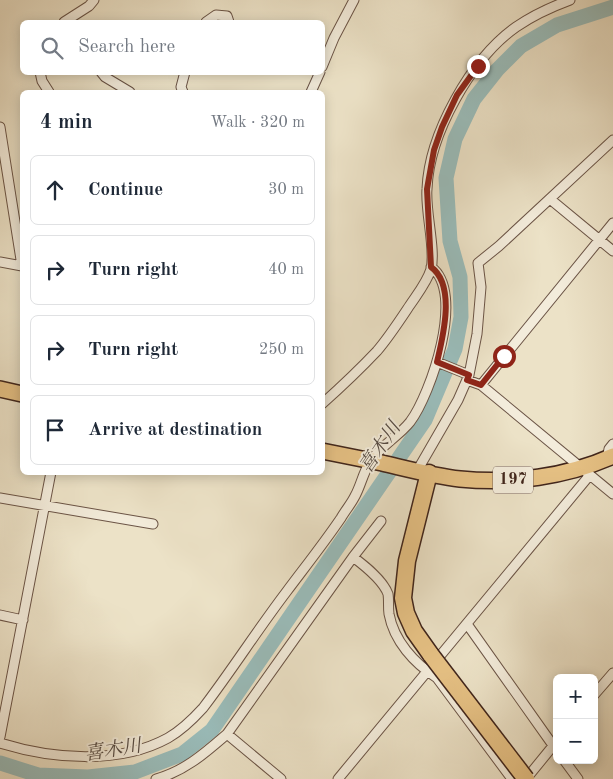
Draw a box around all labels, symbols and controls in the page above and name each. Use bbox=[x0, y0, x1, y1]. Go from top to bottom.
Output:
search box bbox=[20, 20, 325, 75]
icon: search bbox=[38, 34, 66, 62]
text: Search here bbox=[78, 38, 175, 57]
route end bbox=[467, 55, 490, 78]
text: 4 min bbox=[40, 112, 93, 133]
text: Walk · 320 m bbox=[210, 115, 305, 131]
icon: ahead bbox=[41, 176, 69, 204]
text: Continue bbox=[88, 181, 163, 200]
text: 30 m bbox=[268, 182, 304, 198]
icon: right bbox=[41, 256, 69, 284]
text: Turn right bbox=[88, 261, 178, 280]
text: 40 m bbox=[268, 262, 304, 278]
icon: right bbox=[41, 336, 69, 364]
text: Turn right bbox=[88, 341, 178, 360]
text: 250 m bbox=[259, 342, 304, 358]
route start bbox=[493, 345, 516, 368]
icon: arrive bbox=[41, 416, 69, 444]
water label: 喜木川 bbox=[356, 416, 406, 477]
text: Arrive at destination bbox=[88, 421, 262, 440]
road number: 197 bbox=[493, 466, 533, 494]
map controls bbox=[553, 674, 598, 764]
button: + bbox=[553, 674, 598, 719]
button: − bbox=[553, 719, 598, 764]
water label: 喜木川 bbox=[83, 735, 145, 765]

